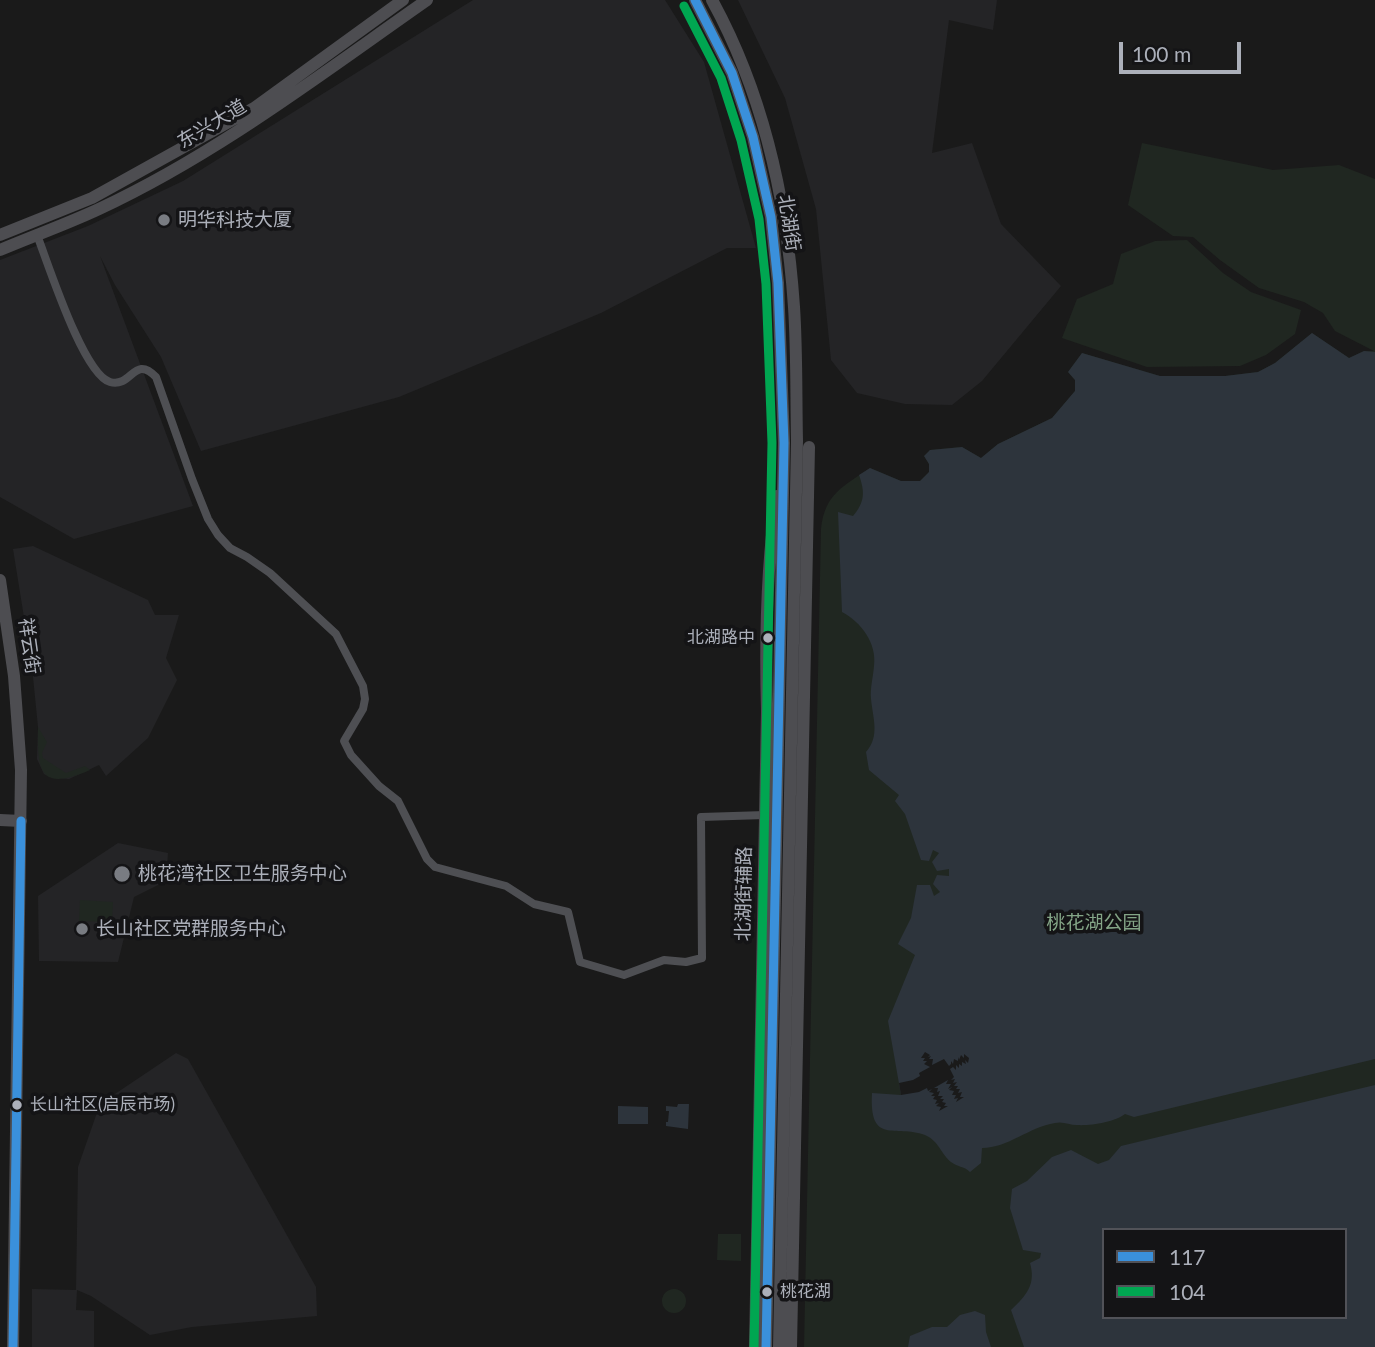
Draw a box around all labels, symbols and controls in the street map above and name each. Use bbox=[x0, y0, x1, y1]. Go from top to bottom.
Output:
scale bar bbox=[1123, 28, 1246, 72]
text: 100 m bbox=[1132, 41, 1191, 66]
street label: 东兴大道 bbox=[174, 95, 250, 153]
street label: 北湖街 bbox=[773, 193, 805, 253]
place label: 明华科技大厦 bbox=[178, 209, 292, 231]
marker: 明华科技大厦 bbox=[156, 212, 172, 228]
street label: 祥云街 bbox=[14, 616, 44, 676]
place label: 北湖路中 bbox=[687, 628, 755, 648]
marker: 北湖路中 bbox=[761, 631, 775, 645]
street label: 北湖街辅路 bbox=[732, 846, 756, 942]
place label: 桃花湾社区卫生服务中心 bbox=[138, 863, 347, 885]
marker: 桃花湾社区卫生服务中心 bbox=[112, 864, 132, 884]
park label: 桃花湖公园 bbox=[1047, 912, 1141, 934]
place label: 长山社区党群服务中心 bbox=[96, 918, 286, 940]
marker: 长山社区党群服务中心 bbox=[74, 921, 90, 937]
place label: 长山社区(启辰市场) bbox=[30, 1095, 175, 1115]
marker: 长山社区(启辰市场) bbox=[10, 1098, 24, 1112]
legend bbox=[1102, 1228, 1347, 1319]
text: 117 bbox=[1169, 1244, 1206, 1269]
text: 104 bbox=[1169, 1279, 1206, 1304]
place label: 桃花湖 bbox=[780, 1282, 831, 1302]
marker: 桃花湖 bbox=[760, 1285, 774, 1299]

